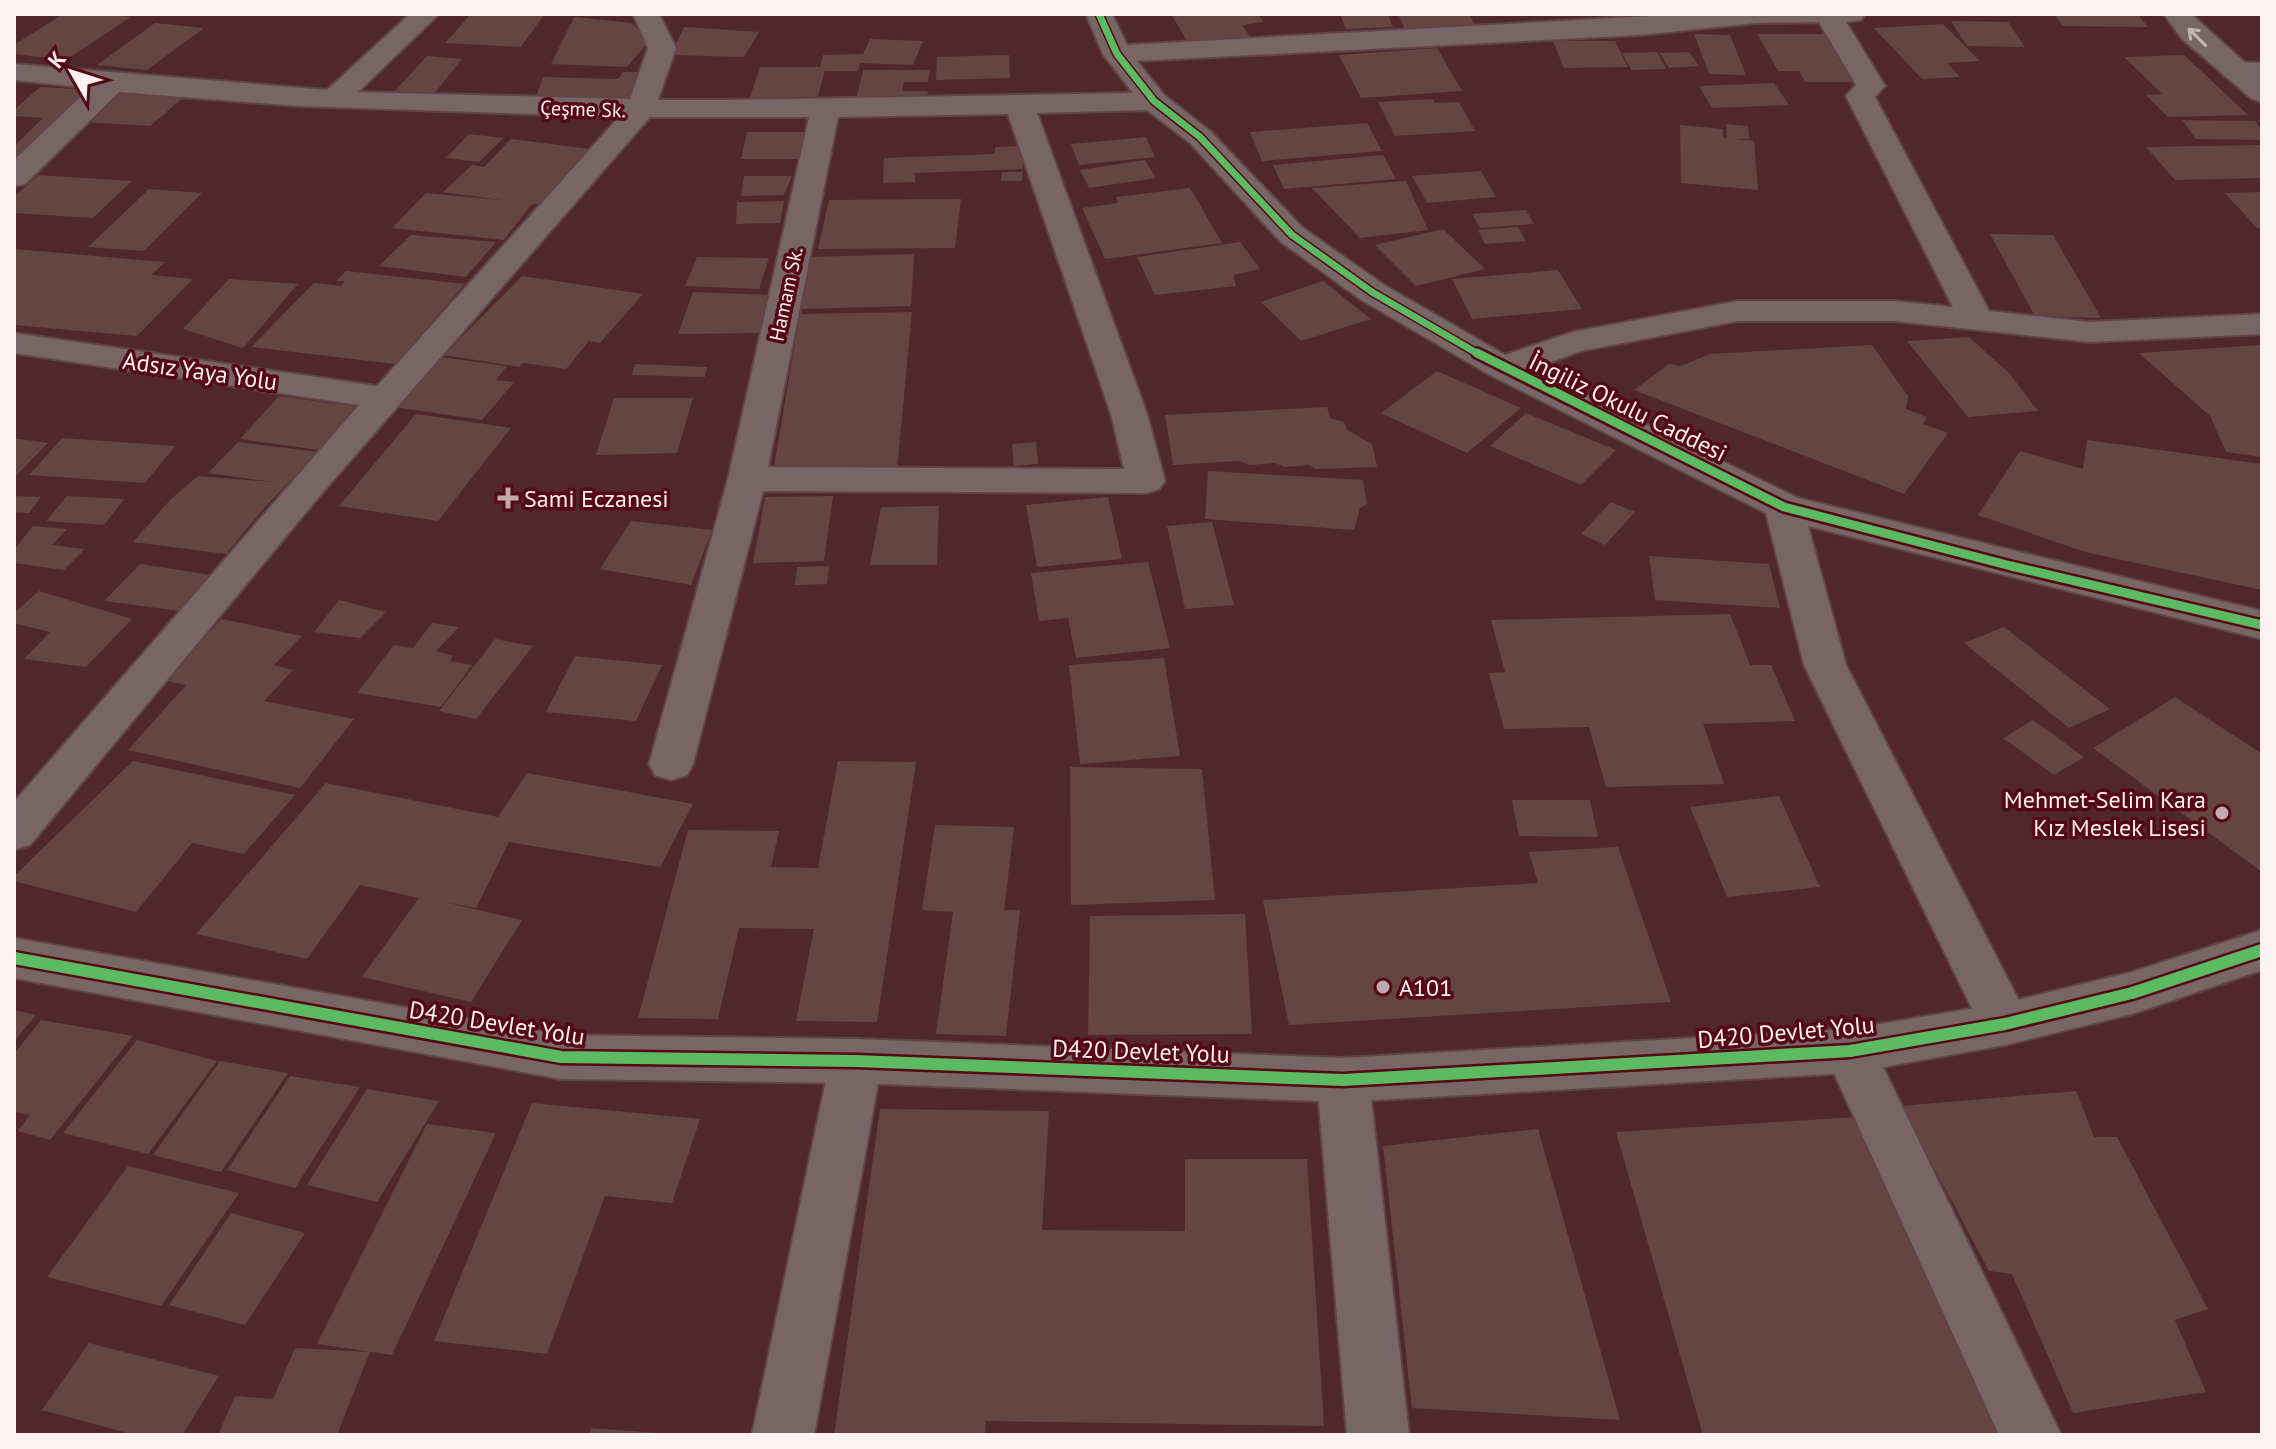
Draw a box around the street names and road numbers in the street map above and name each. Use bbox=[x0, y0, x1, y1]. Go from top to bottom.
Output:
street label: Çeşme Sk. bbox=[540, 95, 626, 123]
street label: Hamam Sk. bbox=[763, 245, 809, 343]
street label: Adsız Yaya Yolu bbox=[121, 345, 279, 397]
street label: İngiliz Okulu Caddesi bbox=[1524, 346, 1732, 468]
street label: D420 Devlet Yolu bbox=[407, 994, 587, 1052]
street label: D420 Devlet Yolu bbox=[1696, 1009, 1876, 1055]
street label: D420 Devlet Yolu bbox=[1052, 1032, 1230, 1070]

